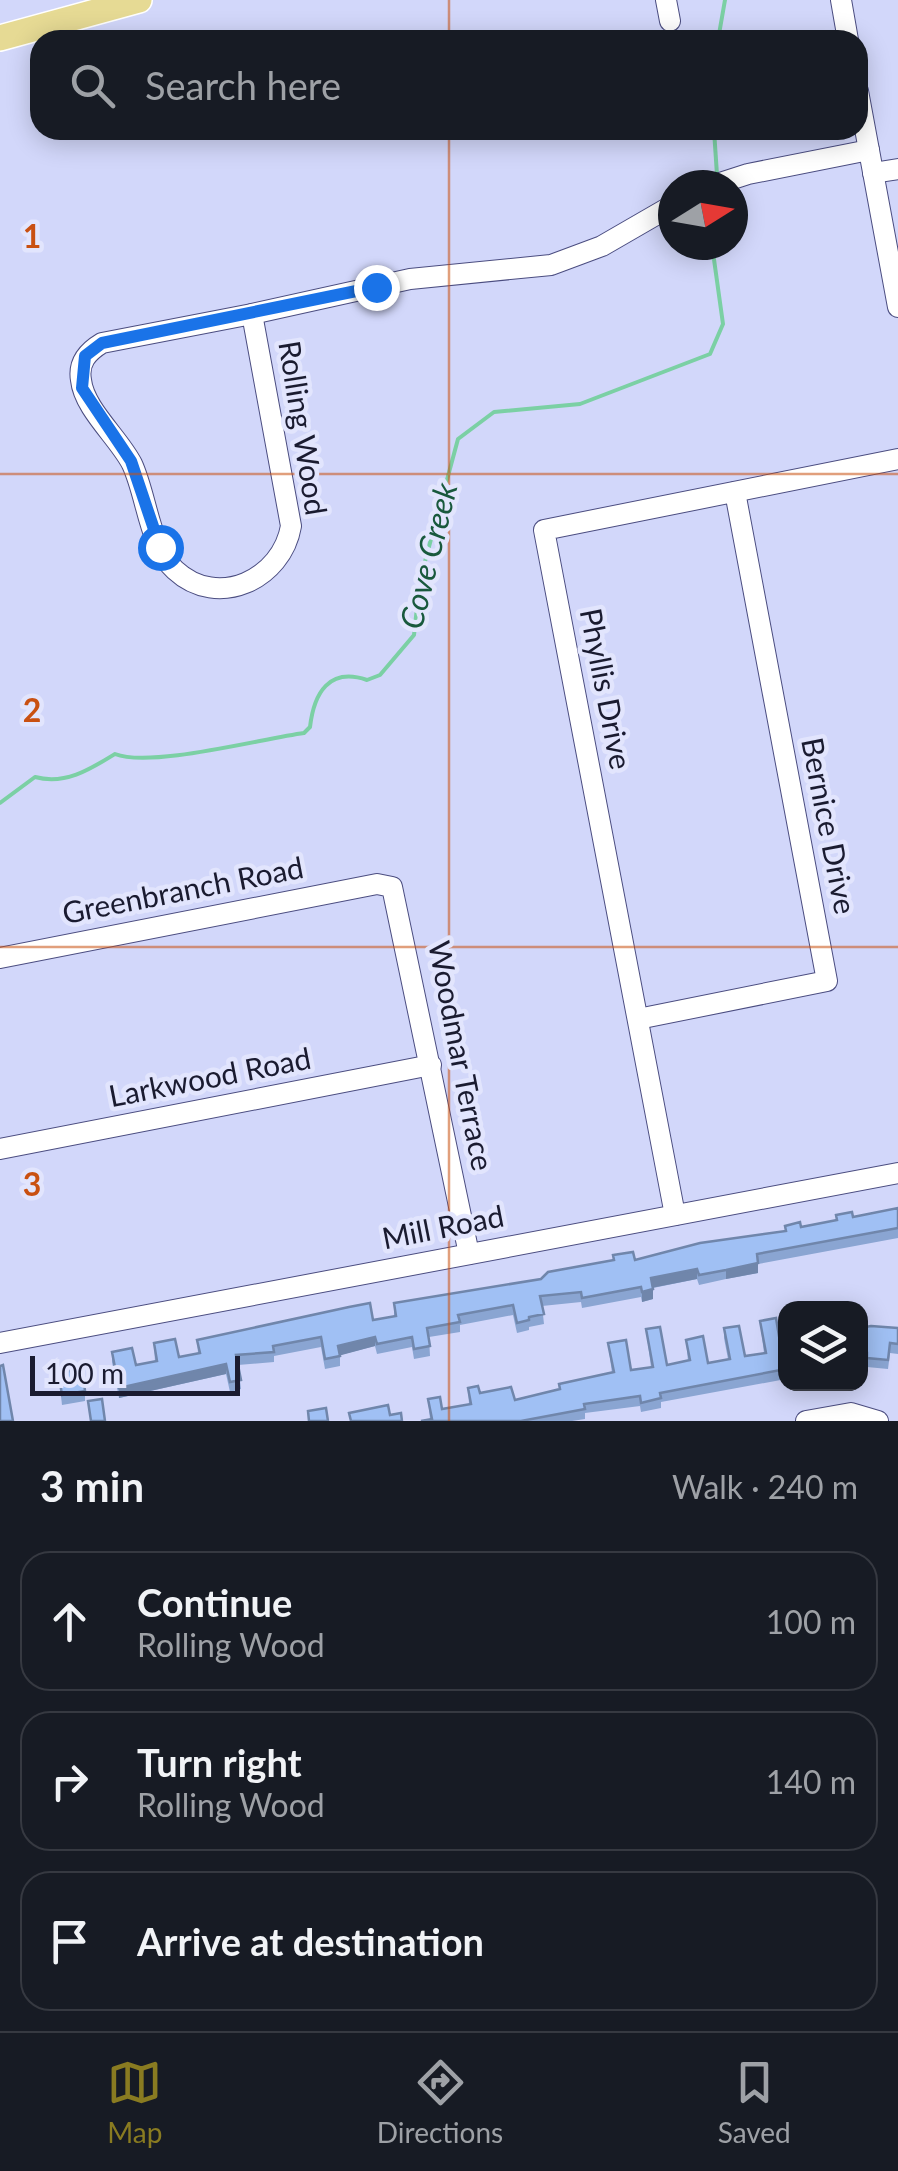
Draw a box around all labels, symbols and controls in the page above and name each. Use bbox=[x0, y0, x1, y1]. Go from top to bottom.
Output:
search box bbox=[30, 30, 868, 140]
icon: search bbox=[65, 58, 120, 113]
text: Search here bbox=[145, 62, 341, 108]
north arrow bbox=[658, 170, 748, 260]
text: 1 bbox=[23, 216, 41, 255]
route end bbox=[354, 265, 400, 311]
street label: Rolling Wood bbox=[272, 338, 336, 517]
water label: Cove Creek bbox=[391, 478, 465, 633]
route start bbox=[138, 525, 184, 571]
street label: Phyllis Drive bbox=[574, 605, 640, 772]
text: 2 bbox=[23, 690, 41, 729]
street label: Bernice Drive bbox=[795, 734, 865, 917]
street label: Greenbranch Road bbox=[59, 848, 306, 930]
street label: Woodmar Terrace bbox=[422, 938, 502, 1173]
street label: Larkwood Road bbox=[106, 1039, 314, 1113]
text: 3 bbox=[23, 1164, 41, 1203]
street label: Mill Road bbox=[379, 1197, 507, 1255]
map controls bbox=[778, 1301, 868, 1391]
button: layers bbox=[778, 1301, 868, 1391]
scale bar bbox=[30, 1351, 240, 1396]
text: 100 m bbox=[45, 1356, 124, 1390]
text: 3 min bbox=[40, 1461, 144, 1511]
text: Walk · 240 m bbox=[672, 1467, 858, 1506]
text: Continue bbox=[137, 1579, 292, 1625]
icon: ahead bbox=[42, 1594, 97, 1649]
text: 100 m bbox=[766, 1602, 856, 1641]
text: Rolling Wood bbox=[137, 1625, 325, 1664]
text: Turn right bbox=[137, 1739, 302, 1785]
icon: right bbox=[42, 1754, 97, 1809]
text: 140 m bbox=[766, 1762, 856, 1801]
text: Rolling Wood bbox=[137, 1785, 325, 1824]
icon: arrive bbox=[42, 1914, 97, 1969]
text: Arrive at destination bbox=[137, 1918, 484, 1964]
tab: Map bbox=[107, 2055, 162, 2149]
tab: Directions bbox=[377, 2055, 503, 2149]
tab: Saved bbox=[718, 2055, 791, 2149]

